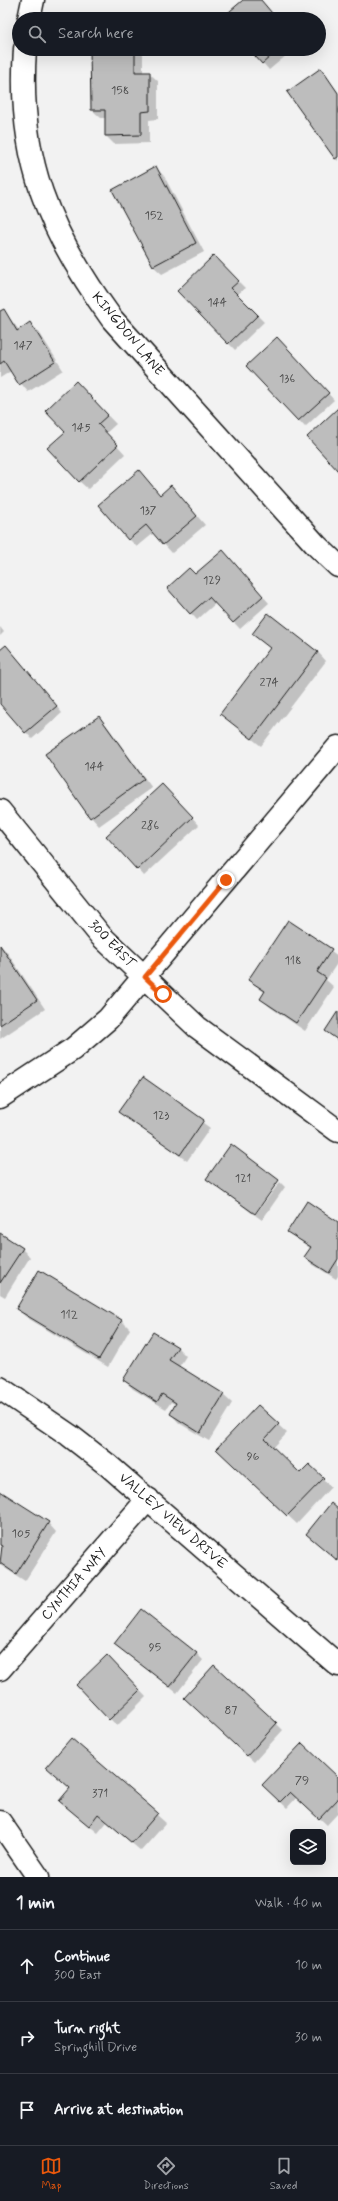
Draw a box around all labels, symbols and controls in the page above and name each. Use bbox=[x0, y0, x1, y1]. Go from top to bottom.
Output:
search box bbox=[12, 12, 326, 56]
icon: search bbox=[26, 23, 48, 45]
text: Search here bbox=[58, 24, 134, 44]
house number: 158 bbox=[111, 83, 129, 99]
house number: 152 bbox=[145, 208, 163, 224]
street label: KINGDON LANE bbox=[88, 288, 168, 380]
house number: 144 bbox=[207, 295, 227, 311]
house number: 147 bbox=[13, 338, 33, 354]
house number: 136 bbox=[279, 371, 295, 387]
house number: 145 bbox=[71, 420, 91, 436]
house number: 137 bbox=[139, 503, 157, 519]
house number: 129 bbox=[203, 573, 221, 589]
house number: 274 bbox=[260, 675, 278, 691]
house number: 144 bbox=[84, 759, 104, 775]
house number: 286 bbox=[141, 818, 159, 834]
route end bbox=[217, 871, 235, 889]
street label: 300 EAST bbox=[85, 916, 140, 972]
house number: 118 bbox=[284, 953, 302, 969]
route start bbox=[154, 985, 172, 1003]
house number: 123 bbox=[153, 1108, 169, 1124]
house number: 121 bbox=[235, 1171, 251, 1187]
house number: 112 bbox=[60, 1307, 78, 1323]
house number: 96 bbox=[247, 1449, 260, 1465]
street label: VALLEY VIEW DRIVE bbox=[115, 1469, 231, 1573]
house number: 105 bbox=[12, 1526, 31, 1542]
street label: CYNTHIA WAY bbox=[37, 1544, 111, 1624]
house number: 95 bbox=[149, 1640, 161, 1656]
house number: 87 bbox=[225, 1703, 237, 1719]
house number: 79 bbox=[295, 1773, 309, 1789]
house number: 371 bbox=[92, 1786, 108, 1802]
map controls bbox=[290, 1829, 326, 1865]
button: layers bbox=[290, 1829, 326, 1865]
text: 1 min bbox=[16, 1892, 55, 1914]
text: Walk · 40 m bbox=[255, 1895, 322, 1912]
text: Continue bbox=[54, 1947, 110, 1967]
icon: ahead bbox=[16, 1955, 38, 1977]
text: 10 m bbox=[295, 1957, 322, 1974]
text: 300 East bbox=[54, 1967, 102, 1984]
text: Turn right bbox=[54, 2019, 121, 2039]
icon: right bbox=[16, 2027, 38, 2049]
text: 30 m bbox=[295, 2029, 322, 2046]
text: Springhill Drive bbox=[54, 2039, 137, 2056]
icon: arrive bbox=[16, 2099, 38, 2121]
text: Arrive at destination bbox=[54, 2100, 183, 2120]
tab: Map bbox=[40, 2155, 62, 2193]
tab: Directions bbox=[143, 2155, 189, 2193]
tab: Saved bbox=[270, 2155, 297, 2193]

